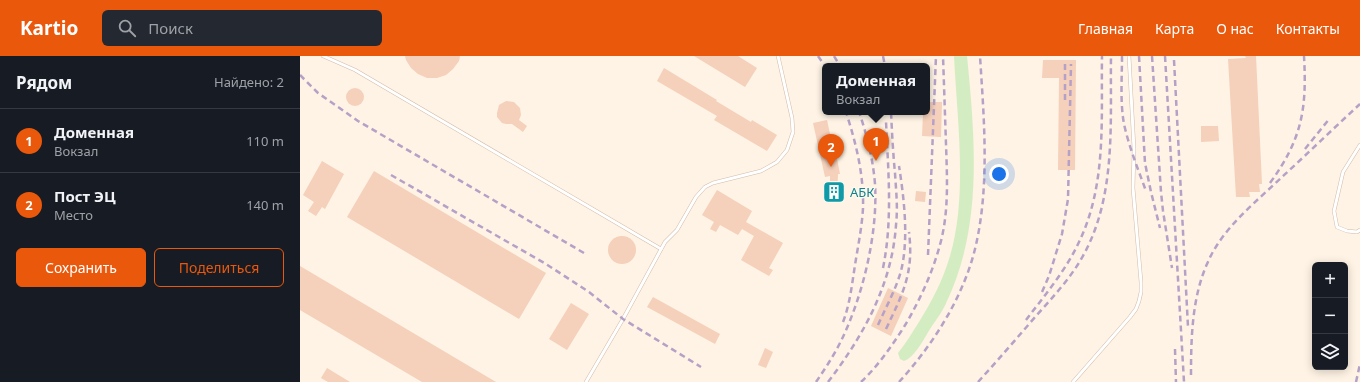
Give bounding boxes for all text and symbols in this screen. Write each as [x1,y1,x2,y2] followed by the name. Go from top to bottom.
[102,10,382,46] search box
[20,15,78,41] text: Kartio
[116,17,138,39] icon: search
[148,18,193,38] text: Поиск
[1078,19,1133,38] text: Главная
[1155,19,1194,38] text: Карта
[1216,19,1254,38] text: О нас
[1276,19,1340,38] text: Контакты
[822,63,930,115] popup
[836,70,916,90] text: Доменная
[16,71,72,94] text: Рядом
[214,73,284,91] text: Найдено: 2
[836,90,880,108] text: Вокзал
[54,122,134,142] text: Доменная
[863,128,889,161] pin: 1
[25,132,33,150] text: 1
[246,132,284,150] text: 110 m
[818,134,844,167] pin: 2
[54,142,98,160] text: Вокзал
[989,164,1009,184] your location
[821,179,847,205] building icon: АБК
[850,183,874,201] place label: АБК
[54,186,116,206] text: Пост ЭЦ
[25,196,33,214] text: 2
[246,196,284,214] text: 140 m
[54,206,93,224] text: Место
[16,248,146,287] button: Сохранить
[154,248,284,287] button: Поделиться
[1312,262,1348,370] map controls
[1312,262,1348,298] button: +
[1312,298,1348,334] button: −
[1312,334,1348,370] button: layers

